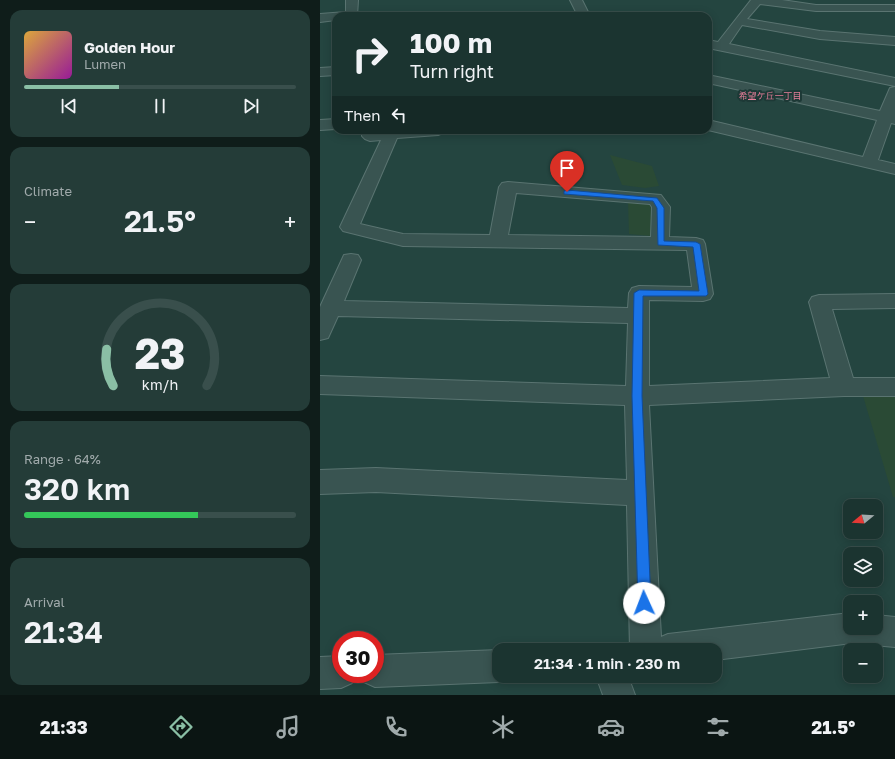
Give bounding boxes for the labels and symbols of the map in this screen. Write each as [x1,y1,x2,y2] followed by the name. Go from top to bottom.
[738,90,802,101] district label: 希望ケ丘一丁目
[550,151,584,192] pin
[843,499,883,539] north arrow
[623,582,665,624] position arrow
[332,631,384,683] speed limit sign: 30

